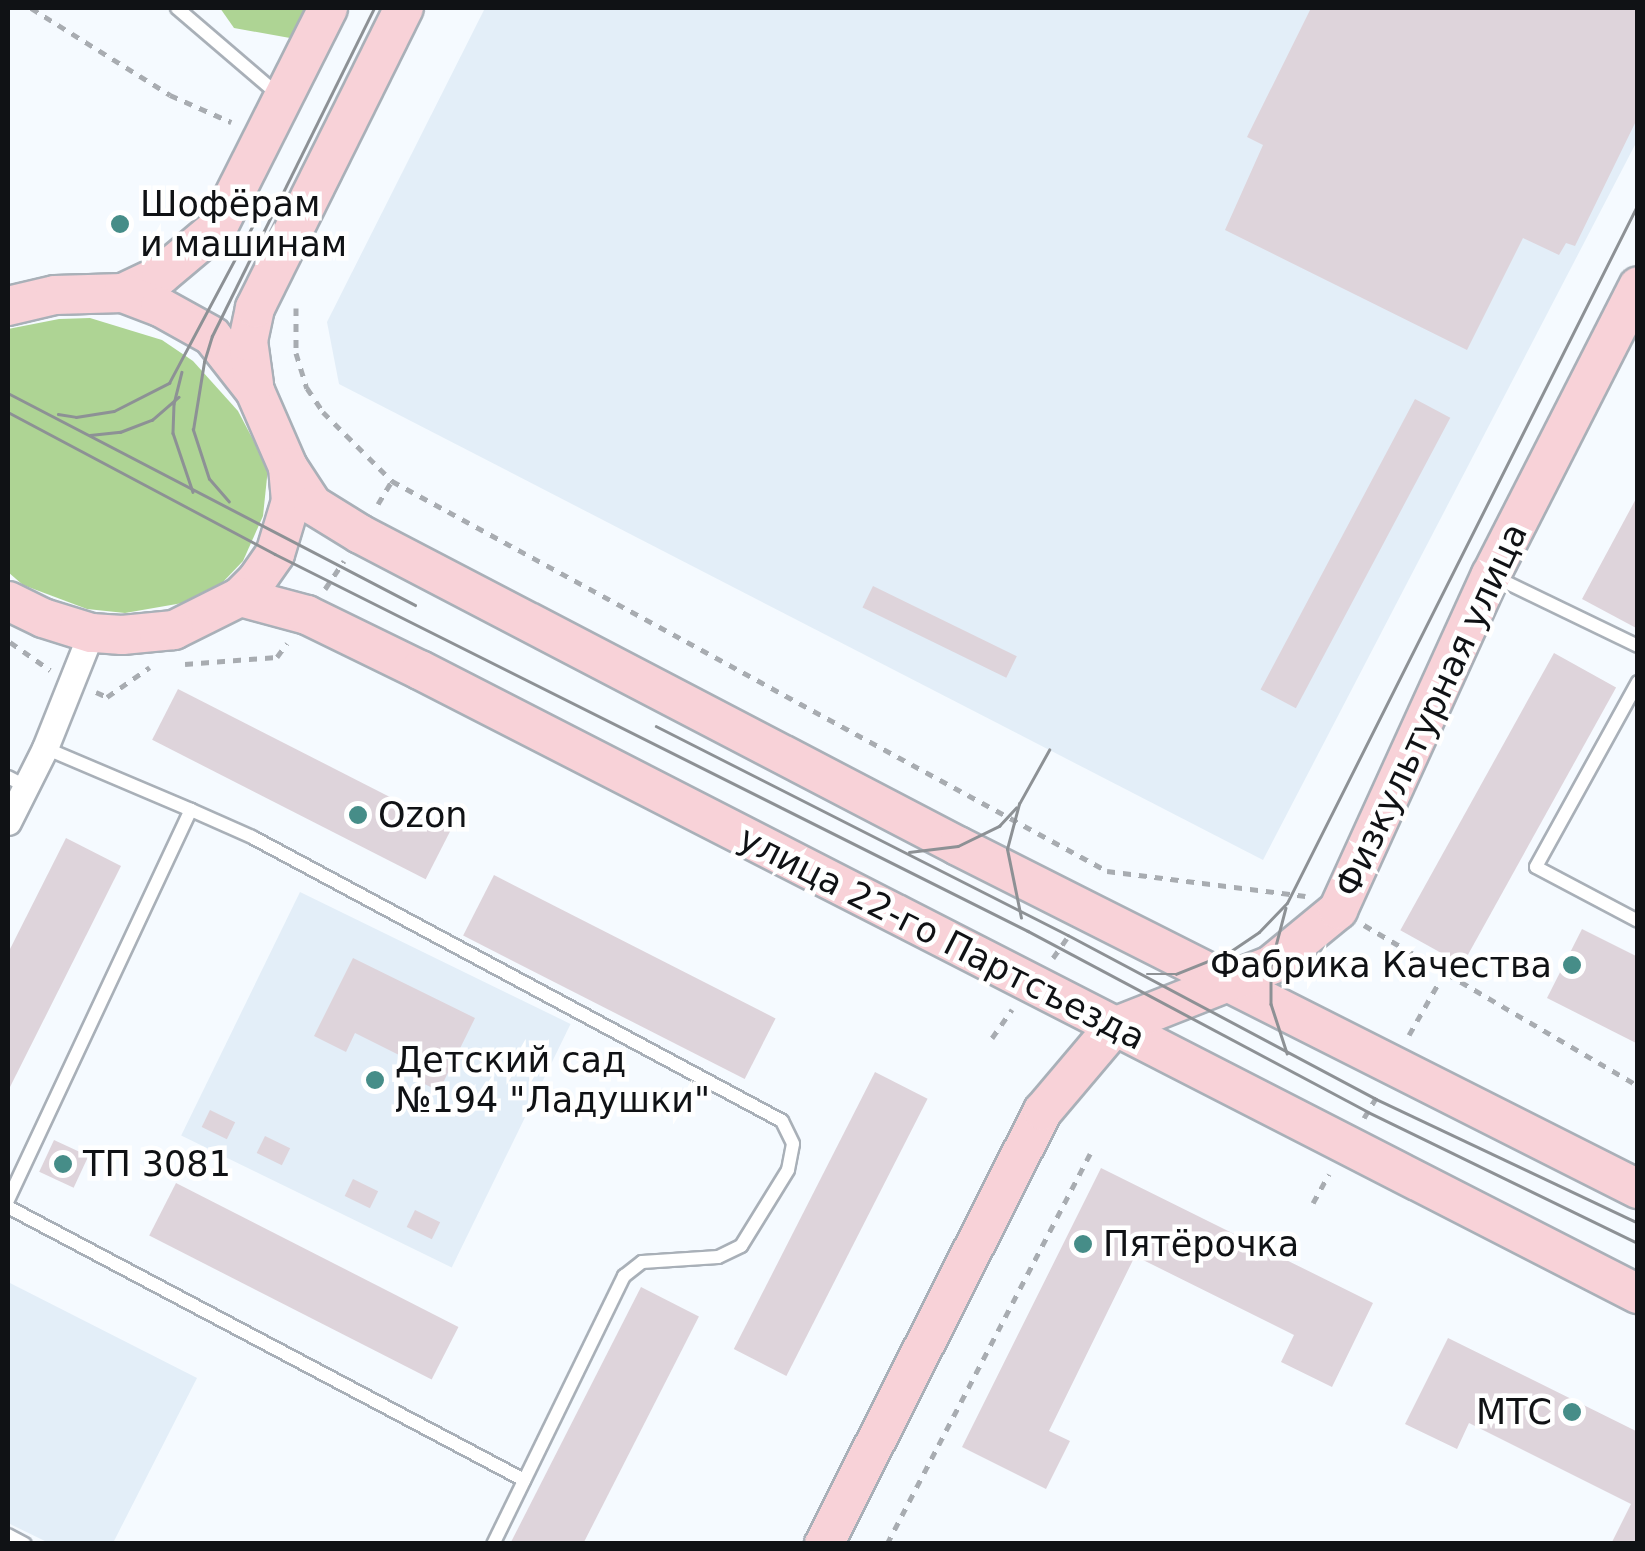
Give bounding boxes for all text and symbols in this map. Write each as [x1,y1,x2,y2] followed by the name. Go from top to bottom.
[140,183,347,265] place label: Шофёрам и машинам
[109,213,131,235] marker: Шофёрам и машинам
[1326,517,1536,903] street label: Физкультурная улица
[378,794,468,836] place label: Ozon
[347,804,369,826] marker: Ozon
[732,817,1152,1059] street label: улица 22-го Партсъезда
[1210,944,1552,986] place label: Фабрика Качества
[1561,954,1583,976] marker: Фабрика Качества
[395,1039,710,1121] place label: Детский сад №194 "Ладушки"
[364,1069,386,1091] marker: Детский сад №194 "Ладушки"
[83,1143,231,1185] place label: ТП 3081
[52,1153,74,1175] marker: ТП 3081
[1103,1223,1299,1265] place label: Пятёрочка
[1072,1233,1094,1255] marker: Пятёрочка
[1476,1391,1552,1433] place label: МТС
[1561,1401,1583,1423] marker: МТС

